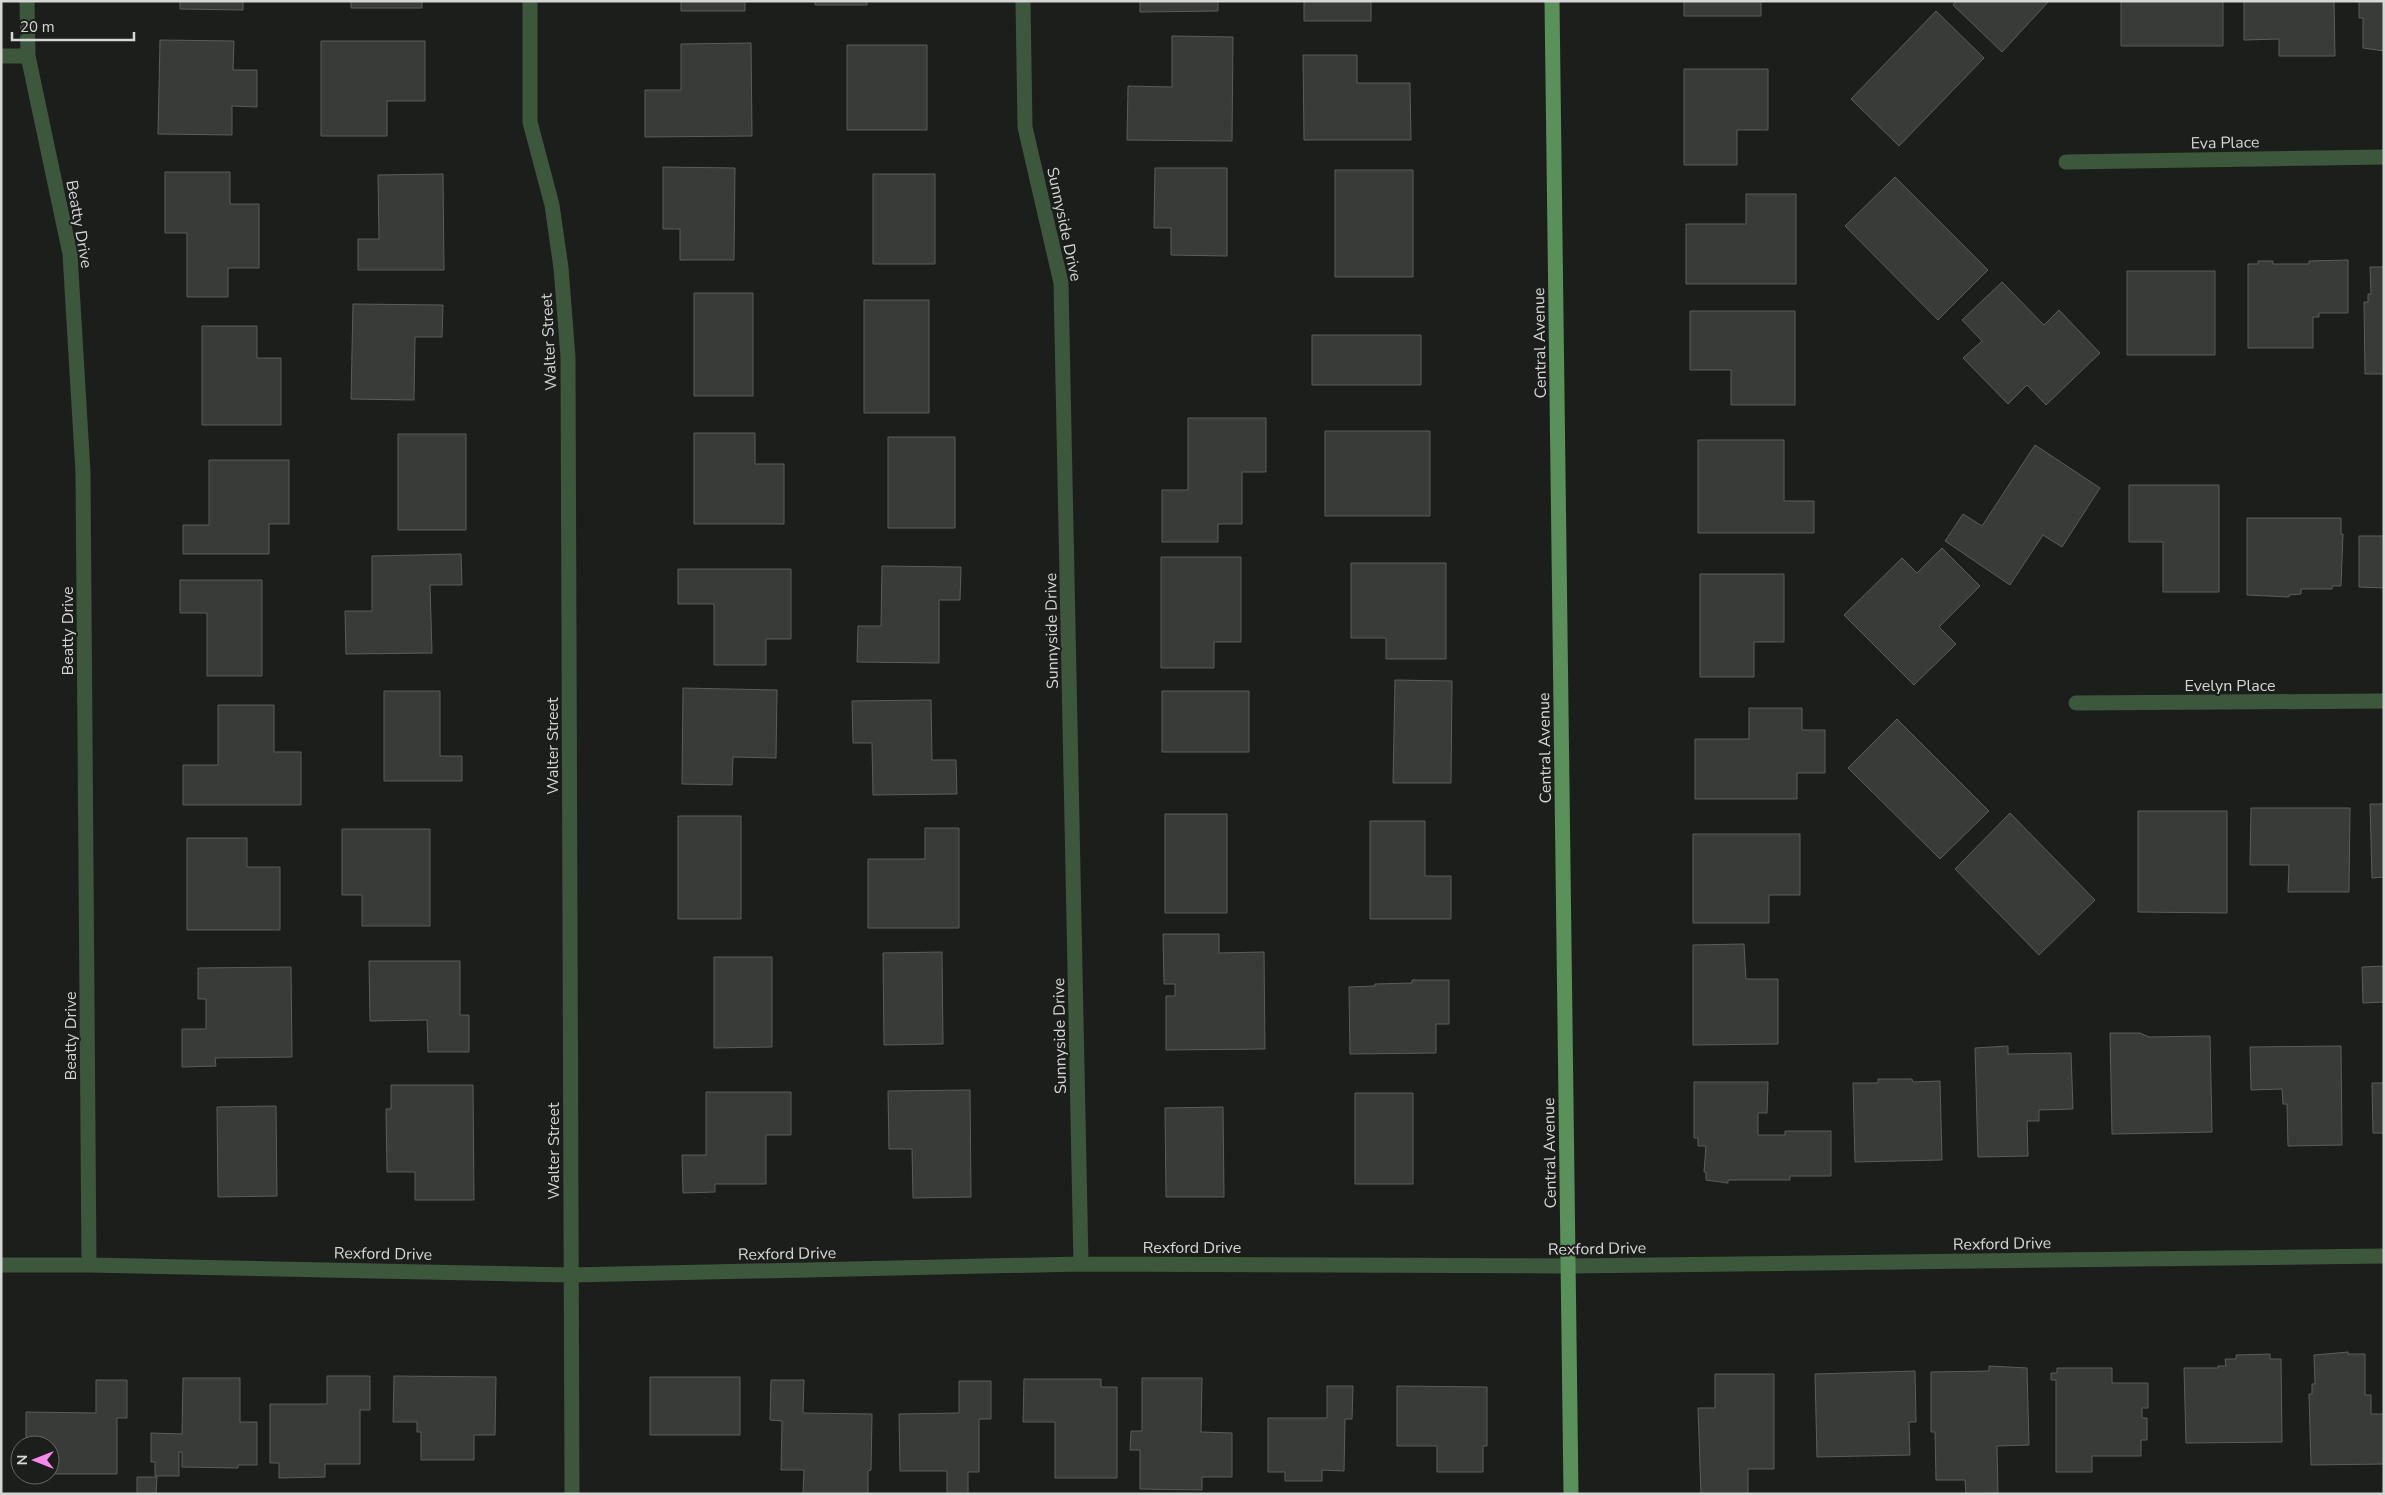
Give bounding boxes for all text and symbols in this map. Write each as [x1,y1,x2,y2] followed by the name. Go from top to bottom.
[12,10,135,42] scale bar
[20,17,55,37] text: 20 m
[2190,131,2260,155] street label: Eva Place
[1041,165,1087,283] street label: Sunnyside Drive
[60,178,98,270] street label: Beatty Drive
[1528,287,1552,399] street label: Central Avenue
[535,292,563,391] street label: Walter Street
[1040,573,1064,689] street label: Sunnyside Drive
[57,586,79,676] street label: Beatty Drive
[2185,675,2275,697] street label: Evelyn Place
[1533,692,1557,804] street label: Central Avenue
[542,697,564,795] street label: Walter Street
[1048,978,1072,1094] street label: Sunnyside Drive
[60,991,82,1081] street label: Beatty Drive
[1538,1097,1562,1209] street label: Central Avenue
[543,1102,565,1200] street label: Walter Street
[1953,1232,2051,1256] street label: Rexford Drive
[1143,1237,1241,1259] street label: Rexford Drive
[1548,1237,1646,1261] street label: Rexford Drive
[334,1242,432,1266] street label: Rexford Drive
[738,1242,836,1266] street label: Rexford Drive
[10,1435,60,1485] north arrow
[13,1455,32,1465] text: N

